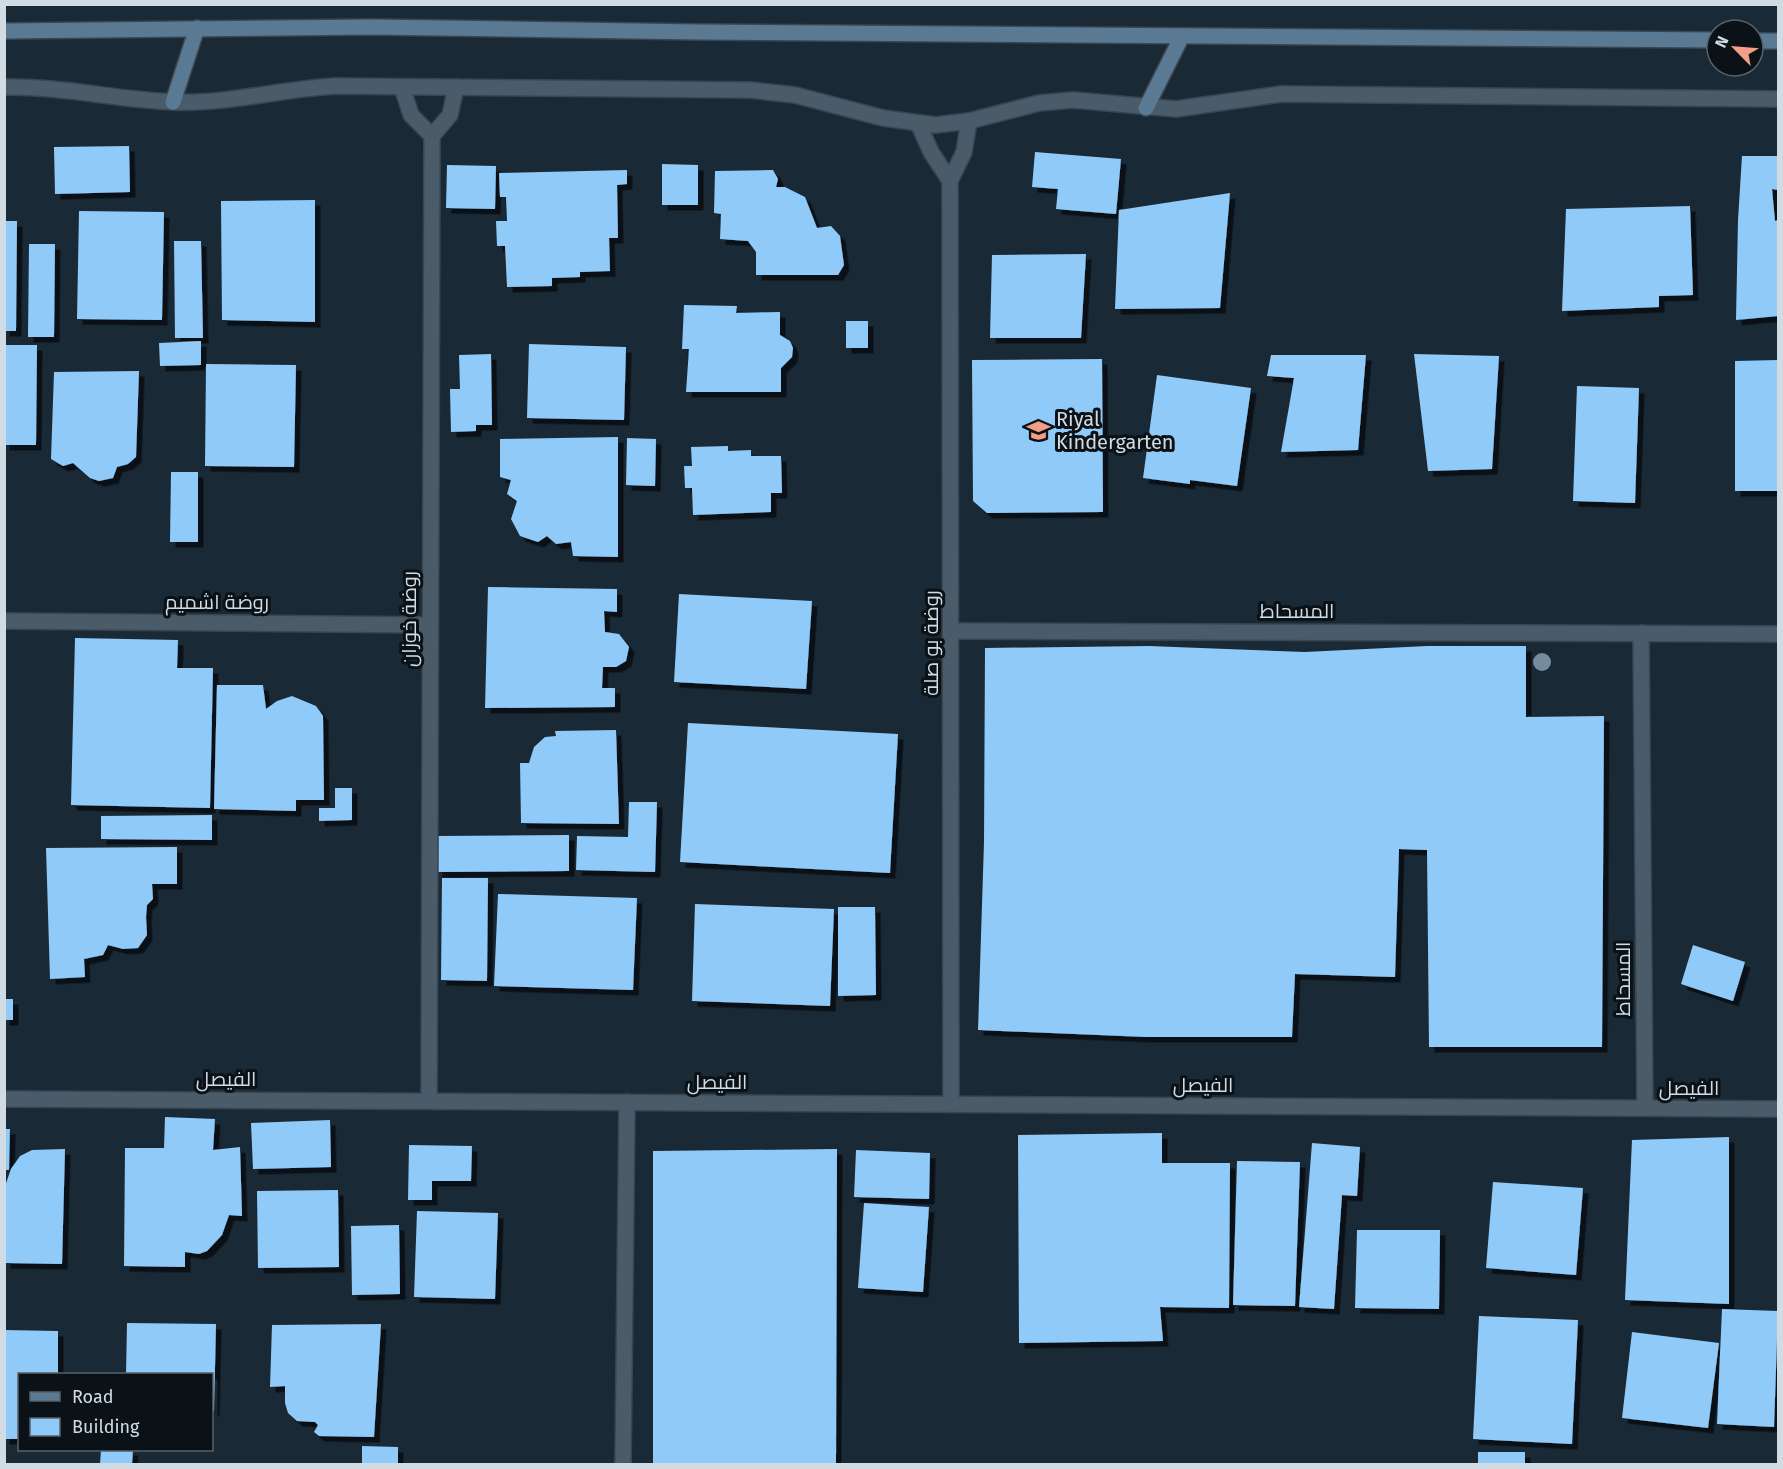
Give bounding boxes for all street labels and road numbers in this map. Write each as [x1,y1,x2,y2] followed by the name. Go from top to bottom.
[397,571,422,667] street label: روضة خوزان
[165,590,269,616] street label: روضة اشميم
[919,590,943,696] street label: روضة بو صلة
[1260,599,1334,623] street label: المسحاط
[1611,942,1635,1016] street label: المسحاط
[196,1067,256,1092] street label: الفيصل
[687,1070,747,1095] street label: الفيصل
[1173,1073,1233,1098] street label: الفيصل
[1659,1076,1719,1101] street label: الفيصل

